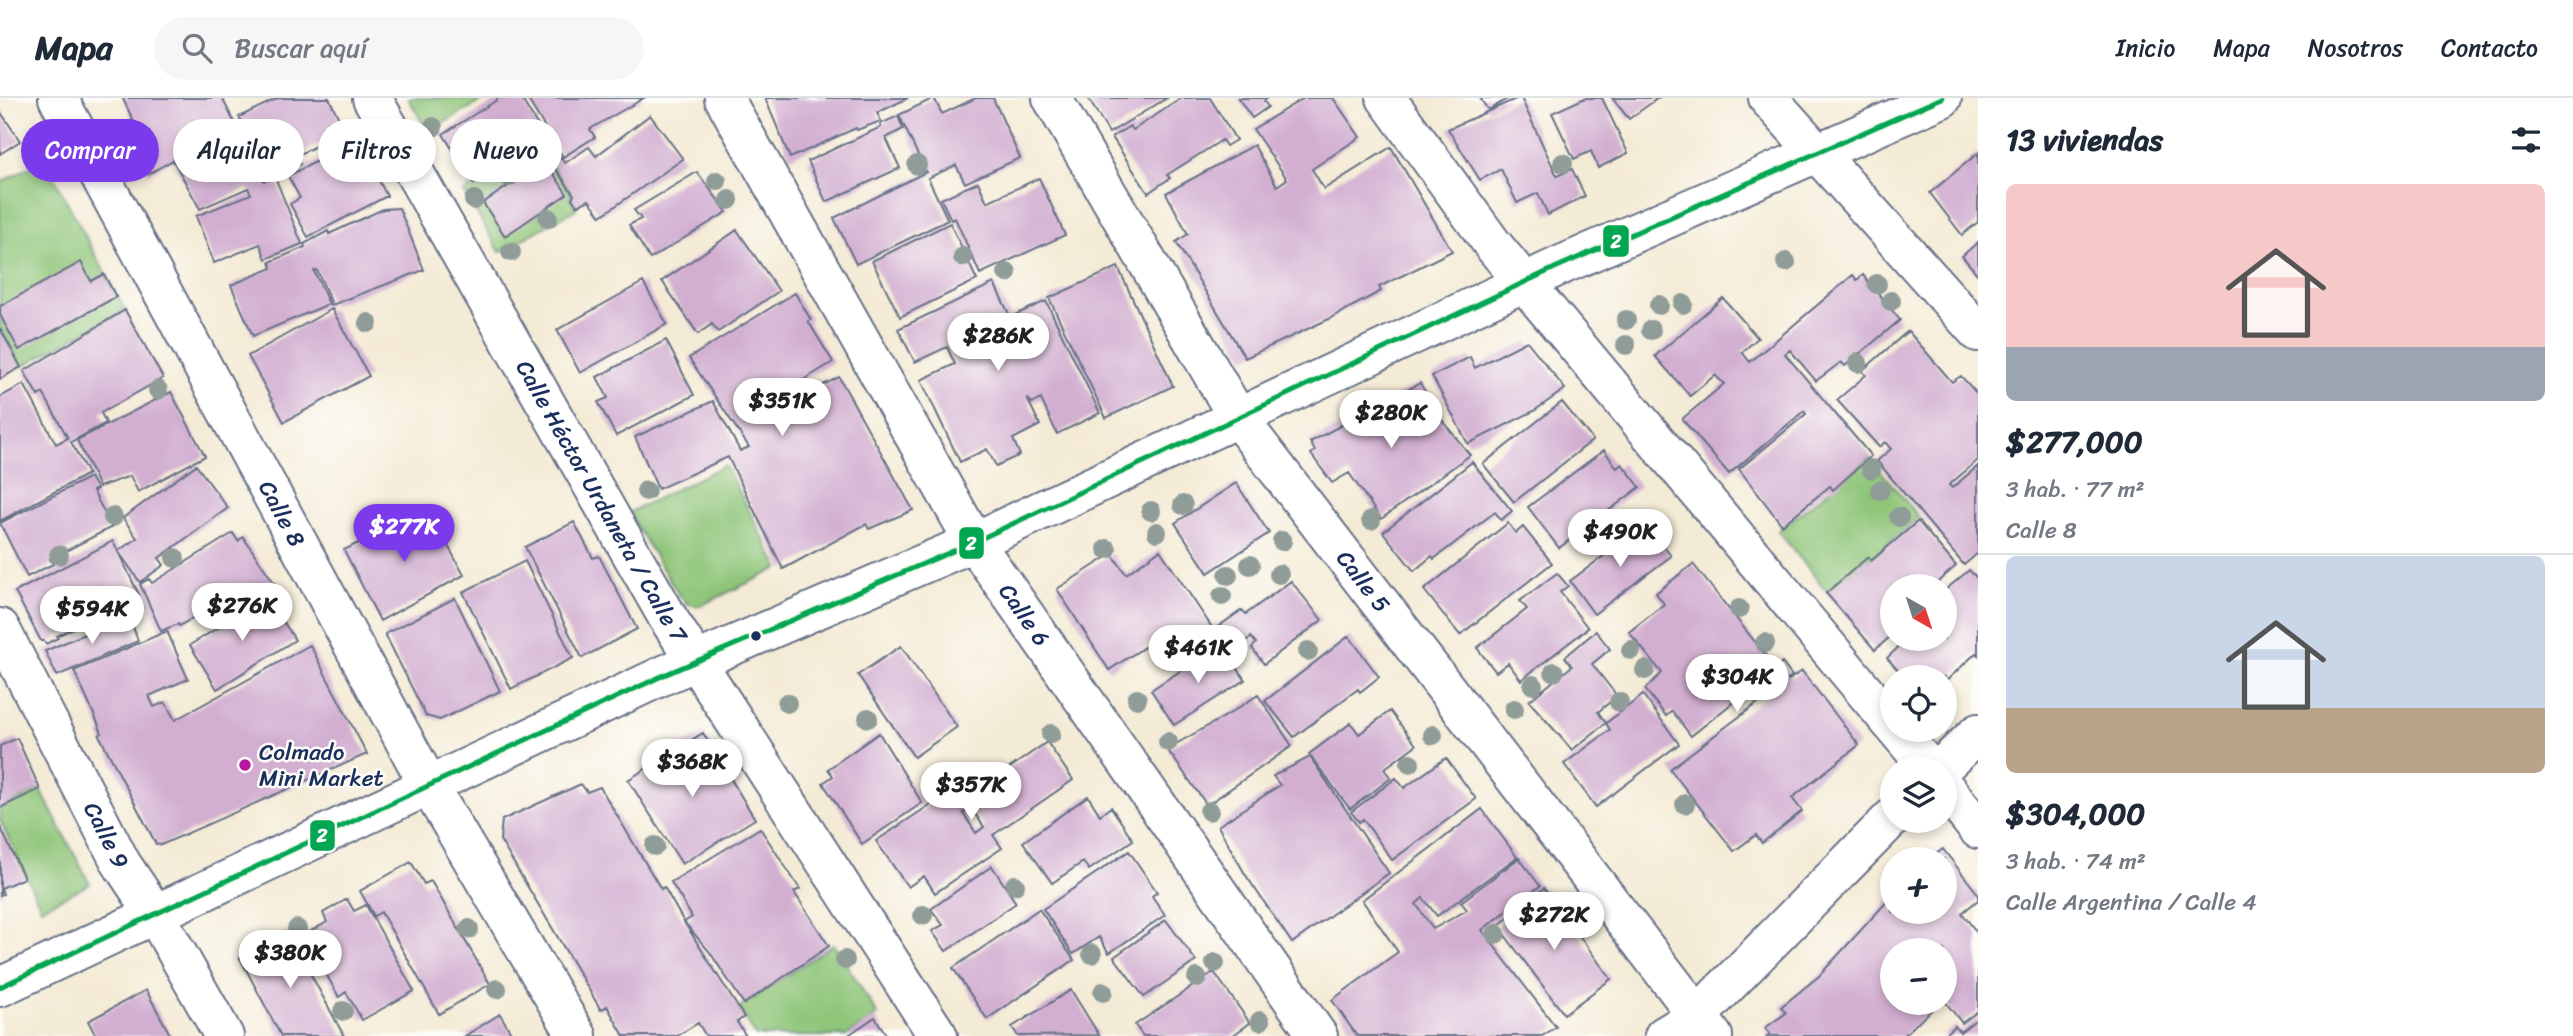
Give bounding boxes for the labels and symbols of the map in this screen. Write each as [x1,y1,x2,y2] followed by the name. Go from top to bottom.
[1602,224,1630,258] line badge: 2
[1610,225,1622,258] text: 2
[949,314,1047,373] pin: $286K
[504,352,700,653] street label: Calle Héctor Urdaneta / Calle 7
[733,378,831,438] pin: $351K
[1342,390,1440,450] pin: $280K
[247,473,316,555] street label: Calle 8
[355,504,453,564] pin: $277K
[1571,510,1669,569] pin: $490K
[958,526,985,560] line badge: 2
[965,527,977,560] text: 2
[1325,541,1401,622] street label: Calle 5
[987,574,1061,655] street label: Calle 6
[1880,574,1956,651] north arrow
[193,584,291,643] pin: $276K
[43,587,141,646] pin: $594K
[1149,626,1247,685] pin: $461K
[749,629,763,643] unlabelled marker
[1688,654,1786,714] pin: $304K
[259,732,384,799] place label: Colmado Mini Market
[643,740,741,799] pin: $368K
[237,757,253,773] marker: Colmado Mini Market
[922,762,1020,822] pin: $357K
[72,794,141,876] street label: Calle 9
[309,819,336,852] line badge: 2
[316,819,328,852] text: 2
[1505,892,1603,952] pin: $272K
[241,930,339,990] pin: $380K

